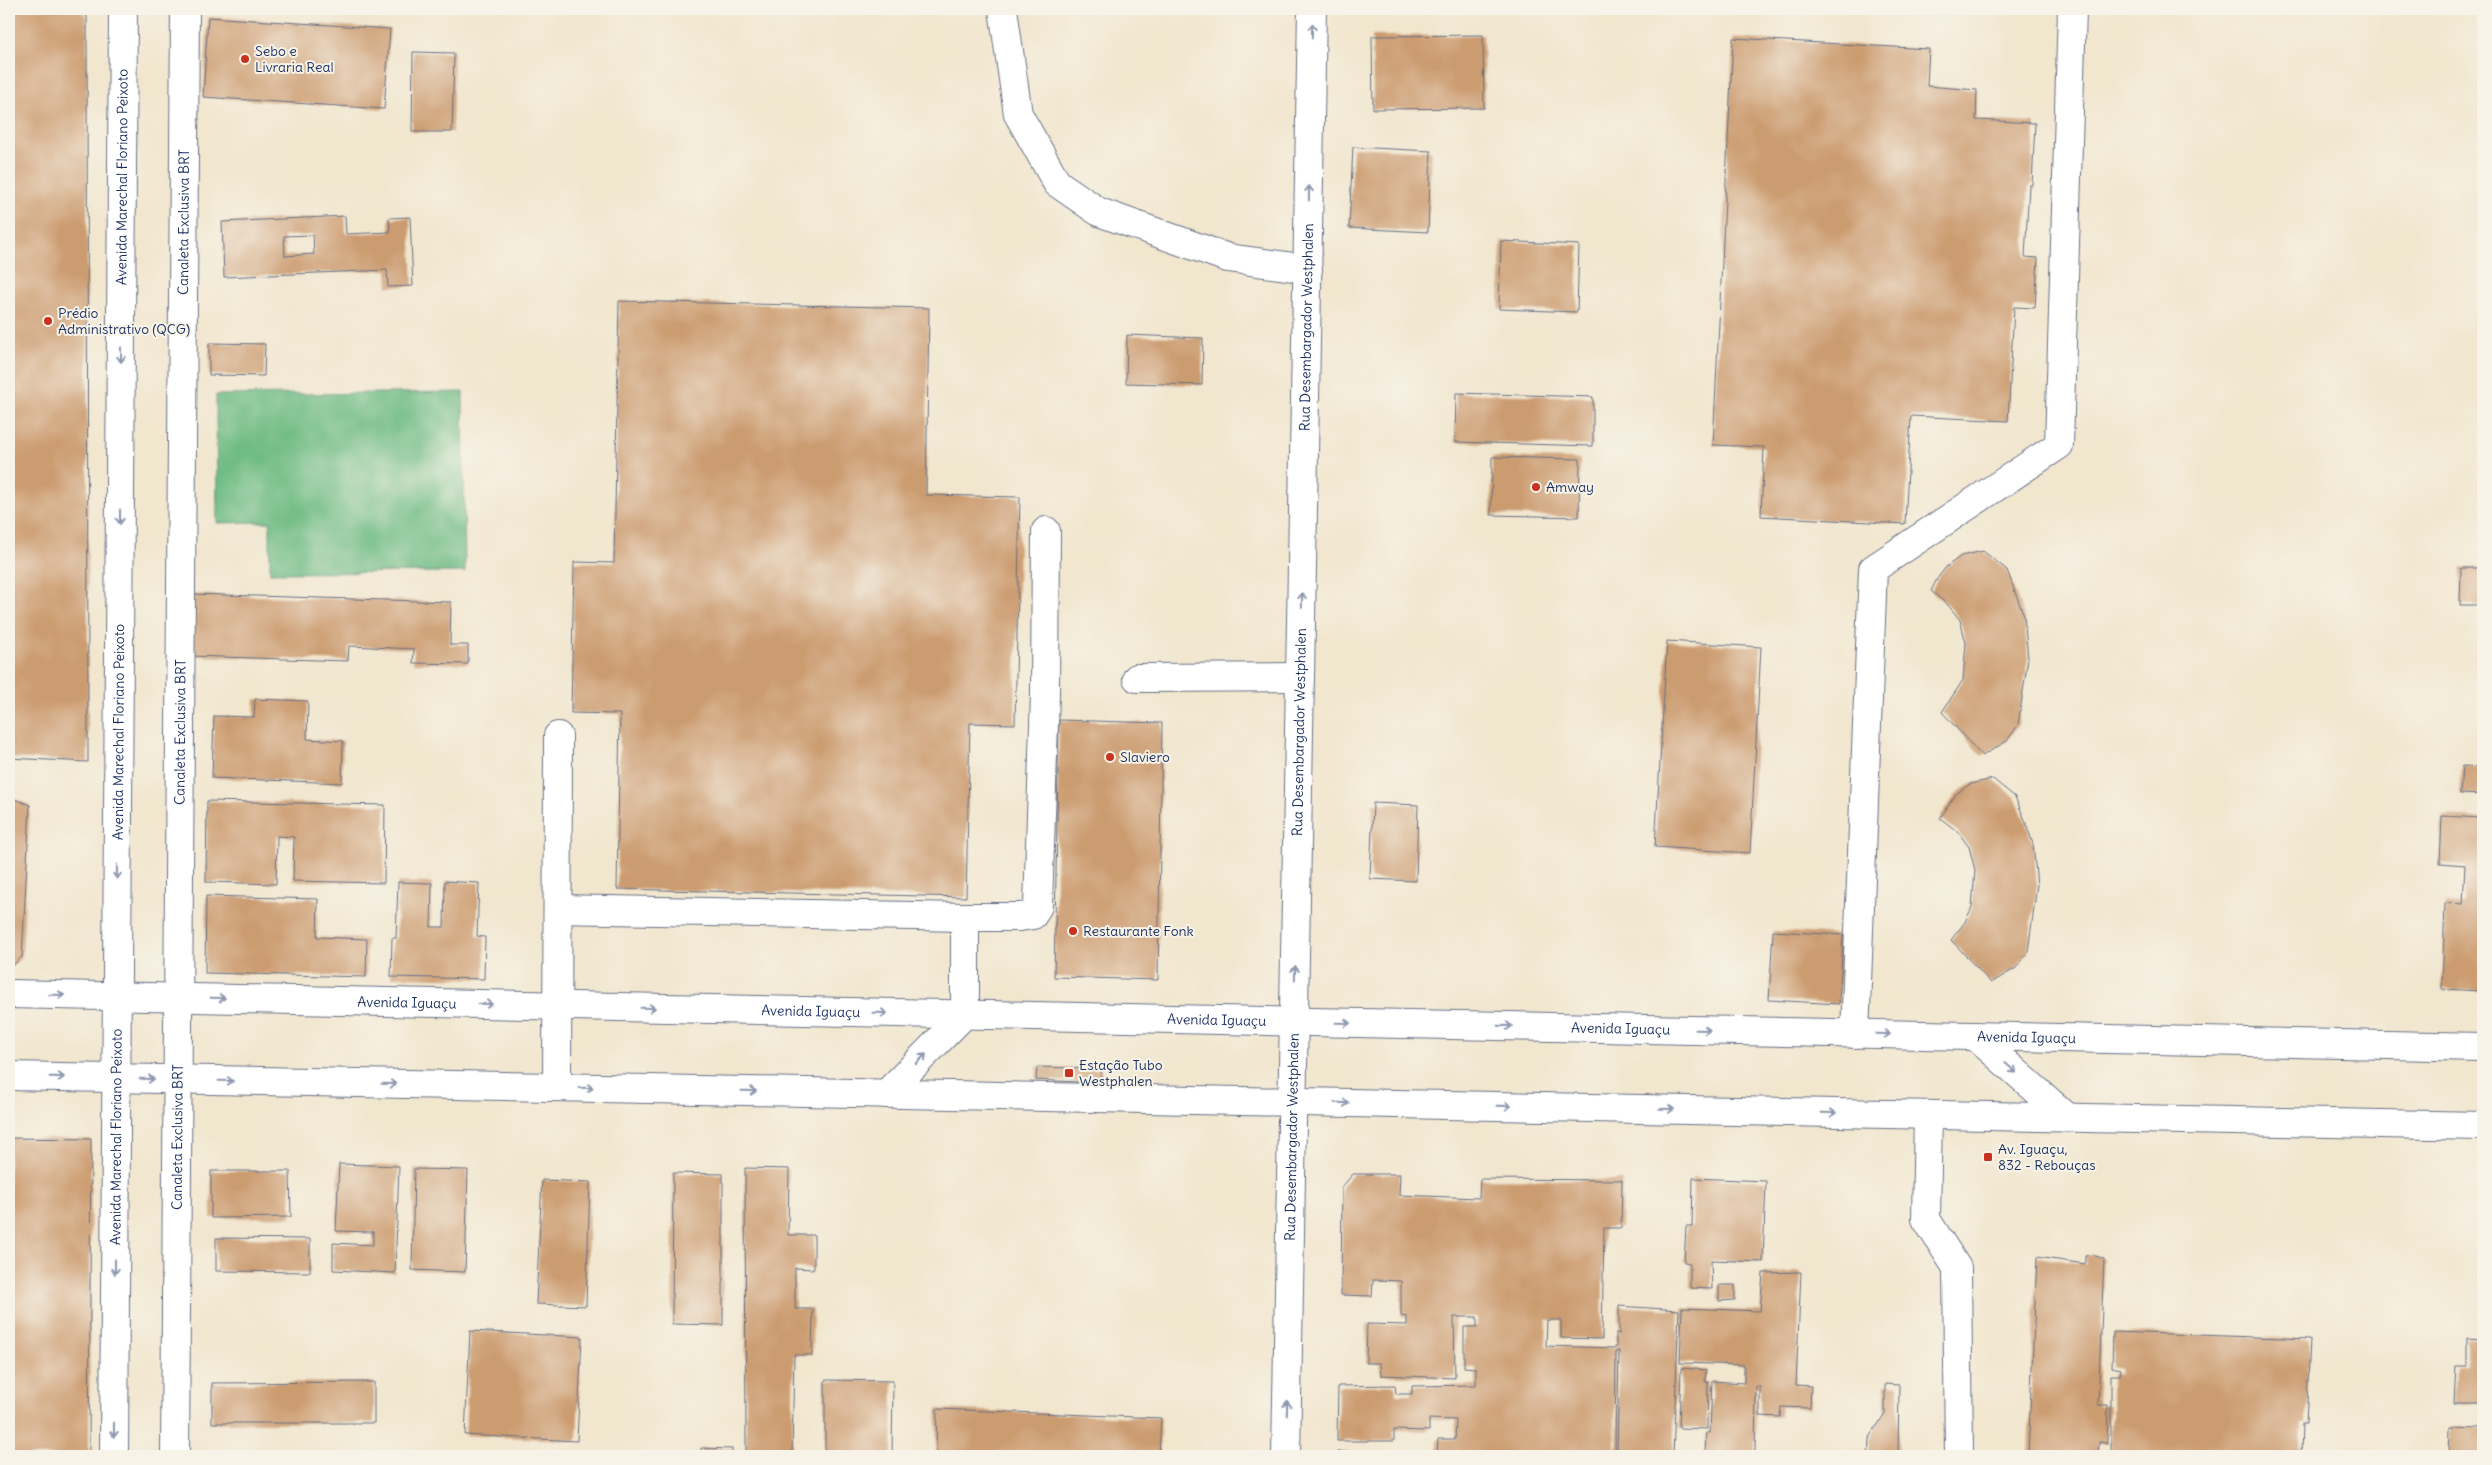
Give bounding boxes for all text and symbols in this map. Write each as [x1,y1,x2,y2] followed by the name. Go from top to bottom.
[1307,23,1317,39] one-way arrow
[255,42,334,76] place label: Sebo e Livraria Real
[239,53,251,65] marker: Sebo e Livraria Real
[112,69,132,285] street label: Avenida Marechal Floriano Peixoto
[174,149,193,295] street label: Canaleta Exclusiva BRT
[1304,185,1314,202] one-way arrow
[1295,223,1317,431] street label: Rua Desembargador Westphalen
[58,304,190,338] place label: Prédio Administrativo (QCG)
[42,315,54,327] marker: Prédio Administrativo (QCG)
[116,346,126,363] one-way arrow
[1546,478,1594,496] place label: Amway
[1530,481,1542,493] marker: Amway
[115,509,125,525] one-way arrow
[1297,593,1307,609] one-way arrow
[109,624,128,840] street label: Avenida Marechal Floriano Peixoto
[1288,628,1310,836] street label: Rua Desembargador Westphalen
[170,659,190,805] street label: Canaleta Exclusiva BRT
[1120,748,1170,766] place label: Slaviero
[1104,751,1116,763] marker: Slaviero
[113,864,122,880] one-way arrow
[1083,922,1194,940] place label: Restaurante Fonk
[1067,925,1079,937] marker: Restaurante Fonk
[1290,965,1300,982] one-way arrow
[49,990,65,1000] one-way arrow
[357,992,457,1013] street label: Avenida Iguaçu
[210,993,226,1003] one-way arrow
[477,999,493,1009] one-way arrow
[761,1001,861,1021] street label: Avenida Iguaçu
[640,1003,656,1013] one-way arrow
[872,1008,888,1017] one-way arrow
[1167,1010,1266,1030] street label: Avenida Iguaçu
[1335,1018,1351,1027] one-way arrow
[1571,1018,1670,1039] street label: Avenida Iguaçu
[1497,1021,1513,1031] one-way arrow
[1694,1025,1711,1035] one-way arrow
[1977,1027,2076,1047] street label: Avenida Iguaçu
[106,1029,126,1245] street label: Avenida Marechal Floriano Peixoto
[1874,1029,1891,1039] one-way arrow
[1281,1033,1303,1241] street label: Rua Desembargador Westphalen
[914,1053,927,1065] one-way arrow
[1079,1056,1163,1090] place label: Estação Tubo Westphalen
[2005,1062,2018,1074] one-way arrow
[168,1064,187,1210] street label: Canaleta Exclusiva BRT
[1063,1067,1075,1079] marker: Estação Tubo Westphalen
[49,1073,65,1082] one-way arrow
[139,1075,155,1084] one-way arrow
[218,1076,234,1086] one-way arrow
[380,1079,397,1089] one-way arrow
[578,1083,594,1093] one-way arrow
[740,1086,757,1096] one-way arrow
[1334,1098,1350,1108] one-way arrow
[1496,1101,1512,1111] one-way arrow
[1658,1105,1674,1114] one-way arrow
[1820,1108,1837,1118] one-way arrow
[1998,1140,2096,1174] place label: Av. Iguaçu, 832 - Rebouças
[1982,1151,1994,1163] marker: Av. Iguaçu, 832 - Rebouças
[110,1259,120,1275] one-way arrow
[1282,1400,1292,1416] one-way arrow
[109,1422,119,1438] one-way arrow

